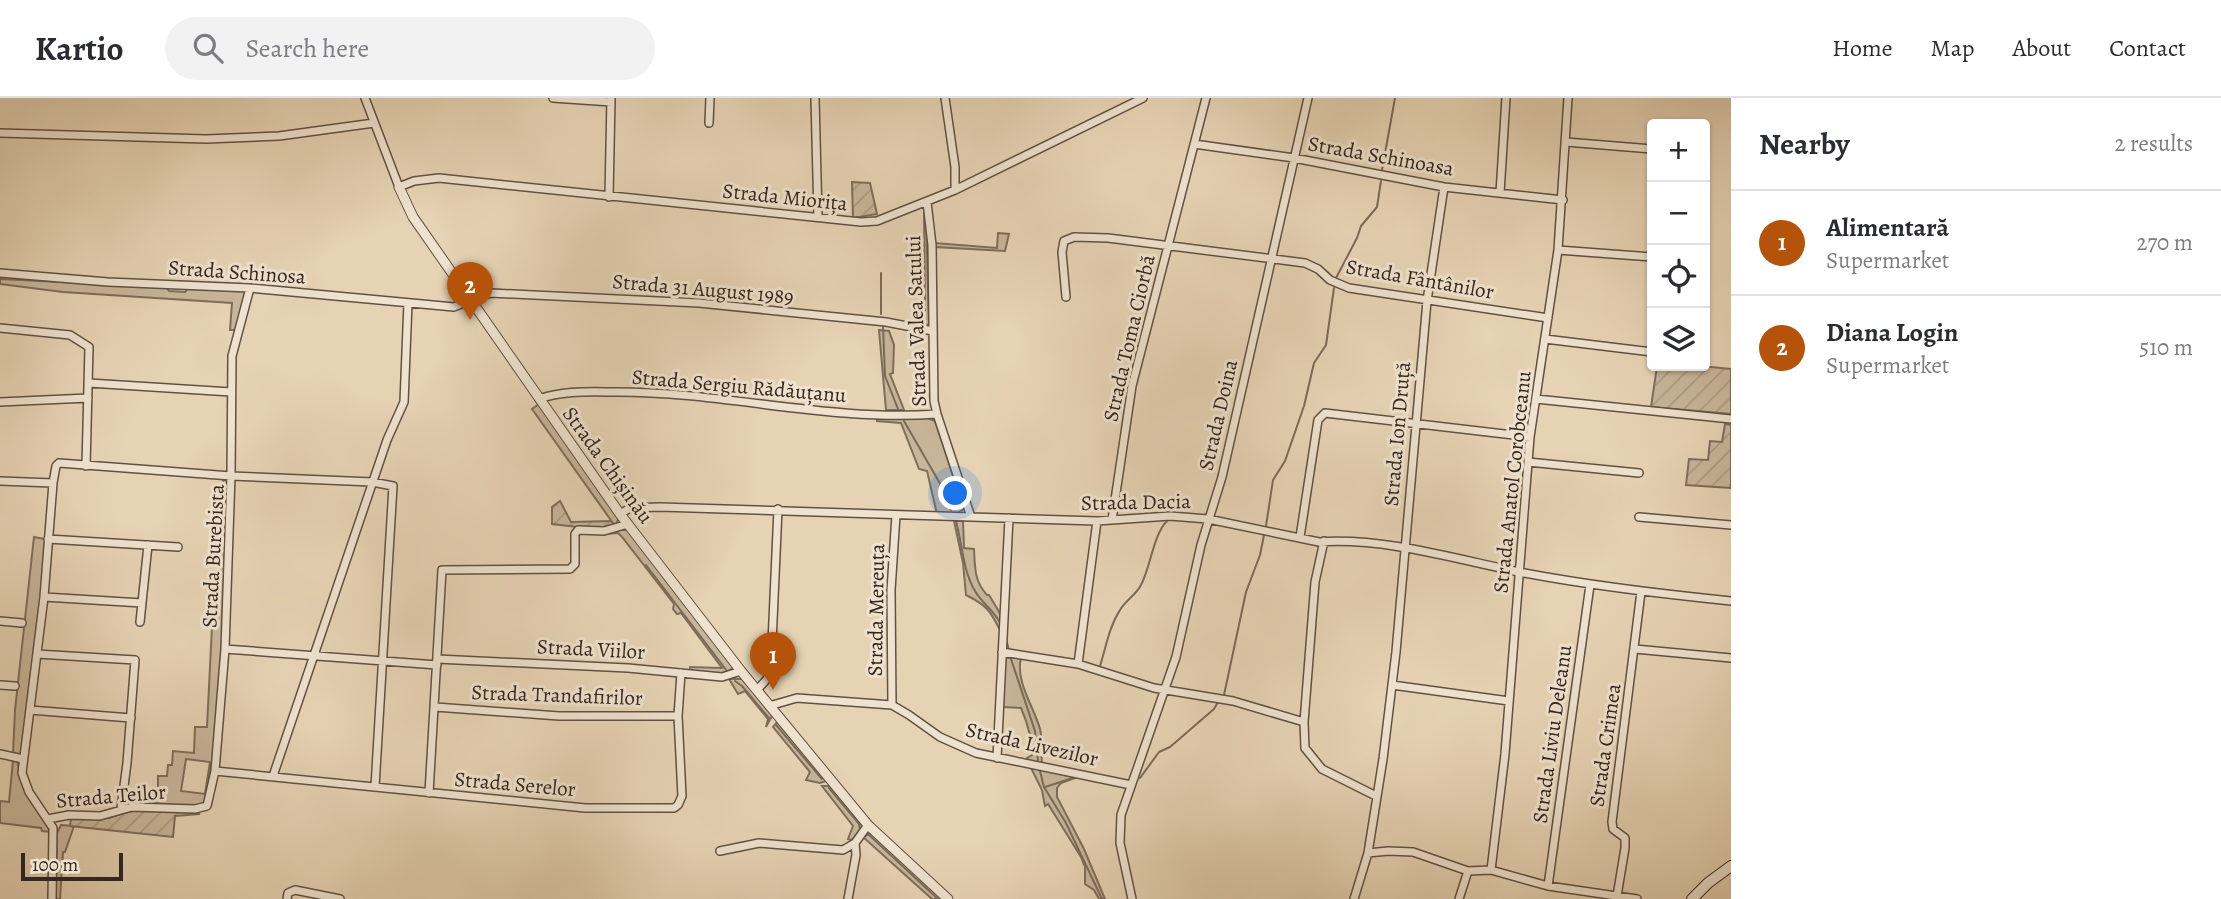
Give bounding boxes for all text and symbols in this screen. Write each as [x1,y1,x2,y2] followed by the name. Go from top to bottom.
[165,17,655,80] search box
[35,26,123,71] text: Kartio
[189,29,227,67] icon: search
[245,31,369,66] text: Search here
[1832,32,1893,64] text: Home
[1931,32,1975,64] text: Map
[2013,32,2071,64] text: About
[2109,32,2186,64] text: Contact
[1647,119,1710,371] map controls
[1647,119,1710,182] button: +
[1759,124,1850,164] text: Nearby
[2115,128,2193,159] text: 2 results
[1306,129,1456,183] street label: Strada Schinoasa
[721,177,849,218] street label: Strada Miorița
[1647,182,1710,245] button: −
[1826,210,1949,245] text: Alimentară
[1778,227,1786,258] text: 1
[2136,227,2193,258] text: 270 m
[899,235,933,407] street label: Strada Valea Satului
[1647,245,1710,308] button: locate
[1826,245,1949,276] text: Supermarket
[1096,252,1162,424] street label: Strada Toma Ciorbă
[1344,252,1496,306] street label: Strada Fântânilor
[167,253,307,291] street label: Strada Schinosa
[447,262,493,320] pin: 2
[611,267,795,311] street label: Strada 31 August 1989
[1647,308,1710,371] button: layers
[1826,315,1958,350] text: Diana Login
[1776,332,1788,363] text: 2
[2139,332,2193,363] text: 510 m
[1826,350,1949,381] text: Supermarket
[1192,356,1244,473] street label: Strada Doina
[1377,360,1417,507] street label: Strada Ion Druță
[631,363,848,409] street label: Strada Sergiu Rădăuțanu
[1486,369,1538,595] street label: Strada Anatol Corobceanu
[556,401,660,530] street label: Strada Chișinău
[938,476,972,510] your location
[195,483,231,629] street label: Strada Burebista
[1081,487,1191,517] street label: Strada Dacia
[861,543,891,677] street label: Strada Mereuța
[536,632,646,666] street label: Strada Viilor
[750,632,796,690] pin: 1
[1526,642,1578,825] street label: Strada Liviu Deleanu
[471,678,643,712] street label: Strada Trandafirilor
[1582,681,1628,808] street label: Strada Crimea
[963,715,1101,773] street label: Strada Livezilor
[453,765,577,803] street label: Strada Serelor
[55,777,167,815] street label: Strada Teilor
[21,850,122,882] scale bar
[32,852,78,878] text: 100 m

